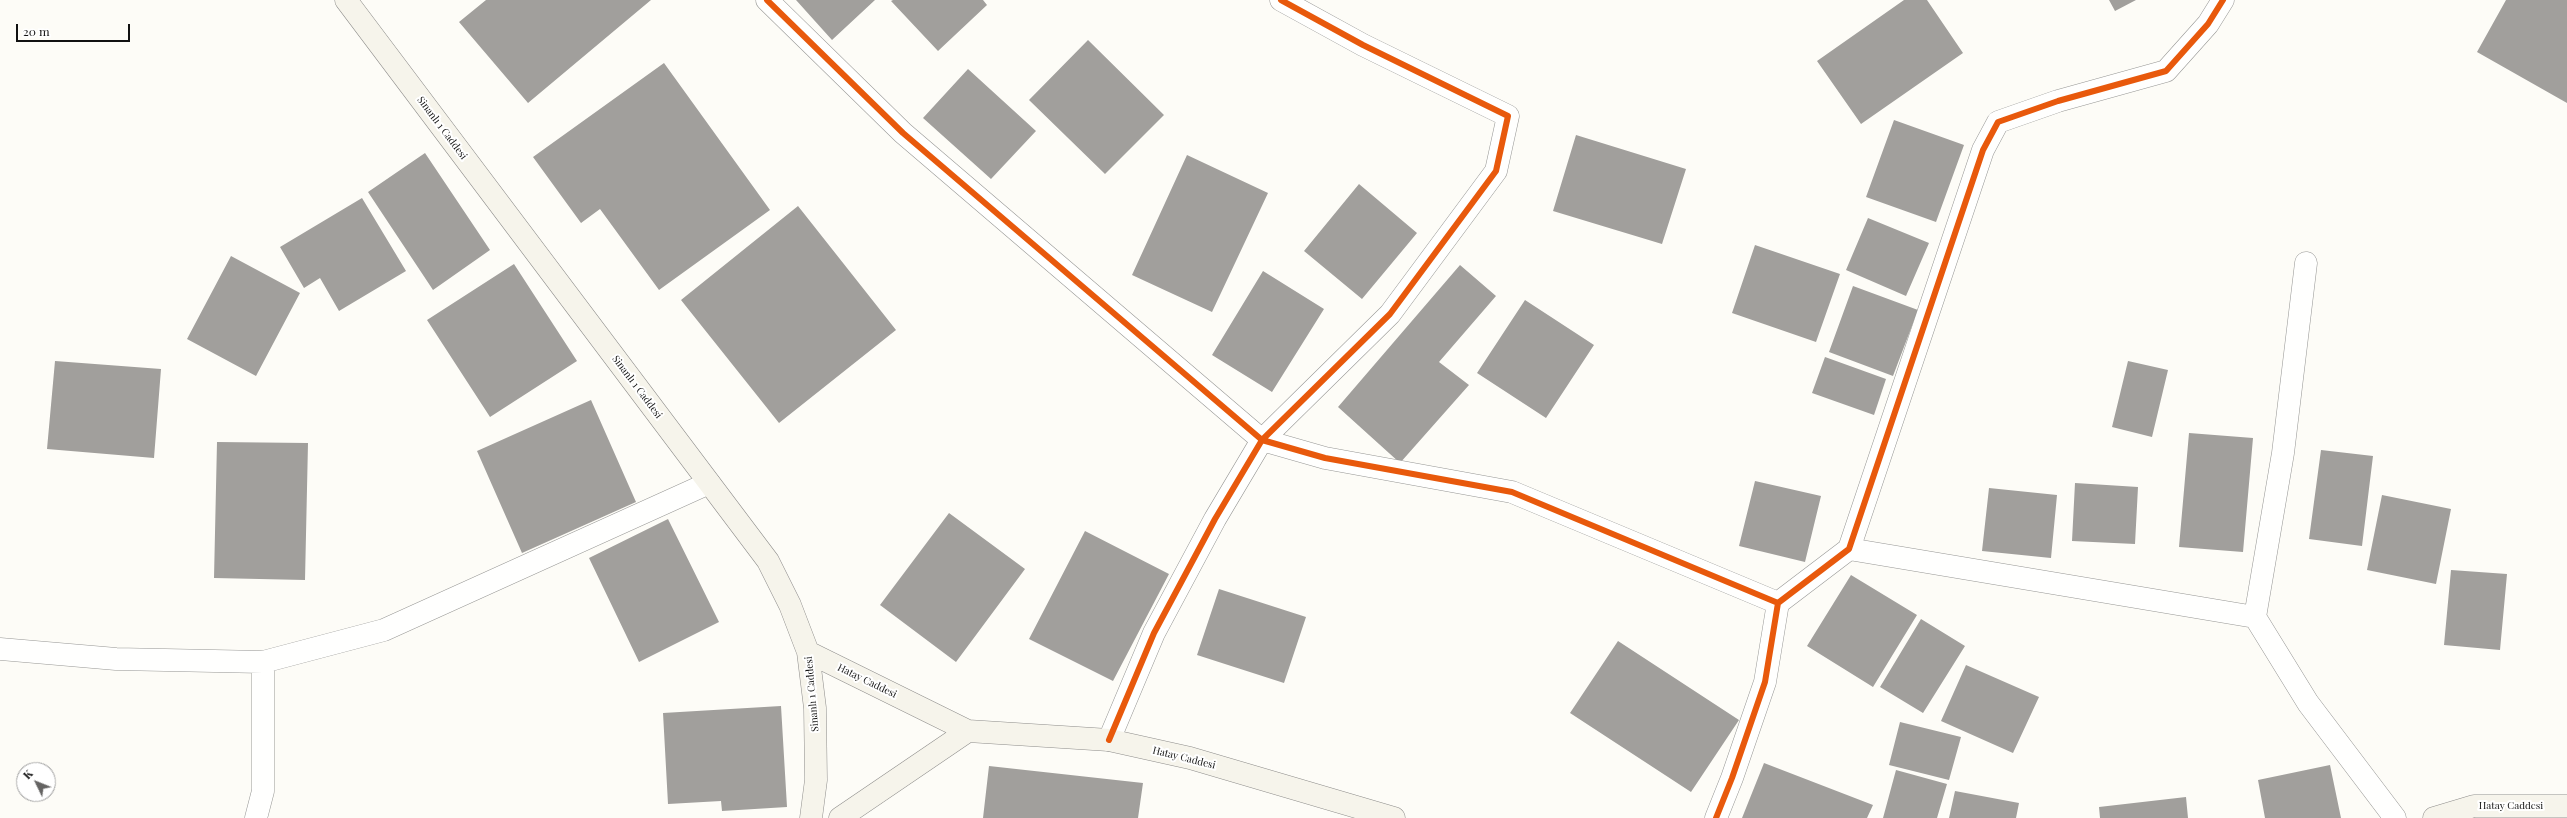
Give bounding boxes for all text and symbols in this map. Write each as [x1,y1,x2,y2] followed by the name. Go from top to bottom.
[18,16,132,42] scale bar
[23,23,50,39] text: 20 m
[414,94,470,162] street label: Sinanlı 1 Caddesi
[609,353,665,421] street label: Sinanlı 1 Caddesi
[803,656,821,732] street label: Sinanlı 1 Caddesi
[835,661,899,701] street label: Hatay Caddesi
[1151,744,1217,772] street label: Hatay Caddesi
[16,762,56,802] north arrow
[19,766,36,782] text: K
[2479,800,2543,812] street label: Hatay Caddesi

